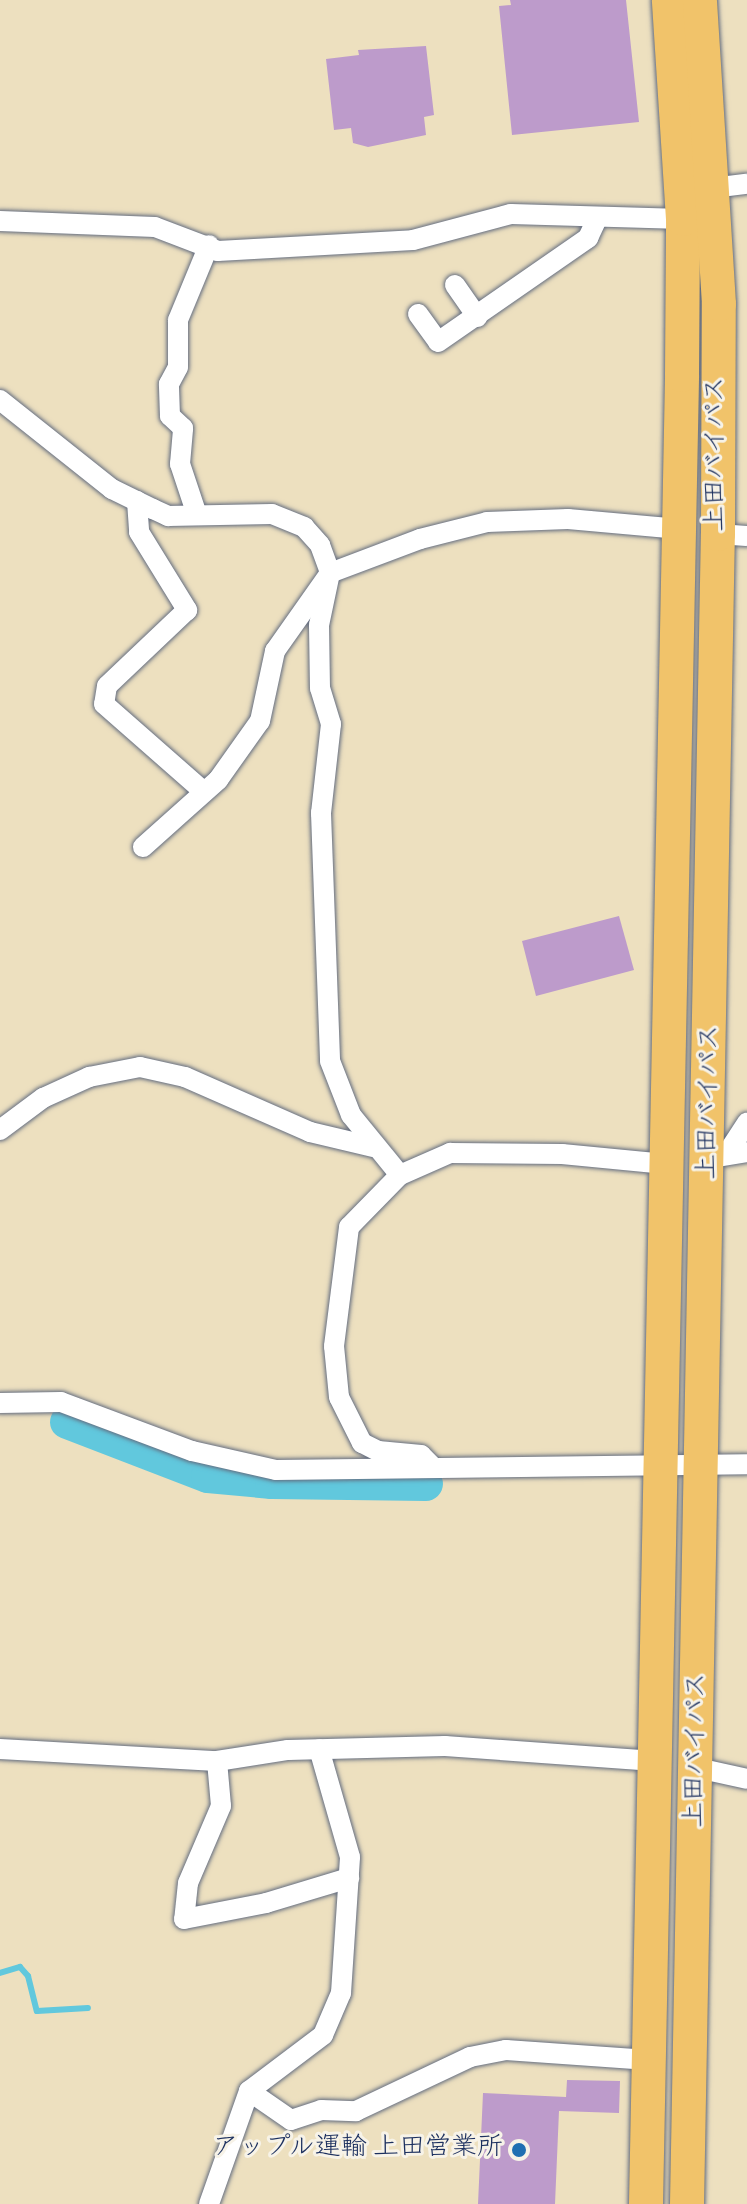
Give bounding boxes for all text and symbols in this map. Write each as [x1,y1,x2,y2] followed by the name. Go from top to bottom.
[702,376,734,532] street label: 上田バイパス
[694,1024,728,1180] street label: 上田バイパス
[681,1672,715,1828] street label: 上田バイパス
[211,2134,503,2166] place label: アップル運輸 上田営業所
[510,2141,528,2159] marker: アップル運輸 上田営業所

